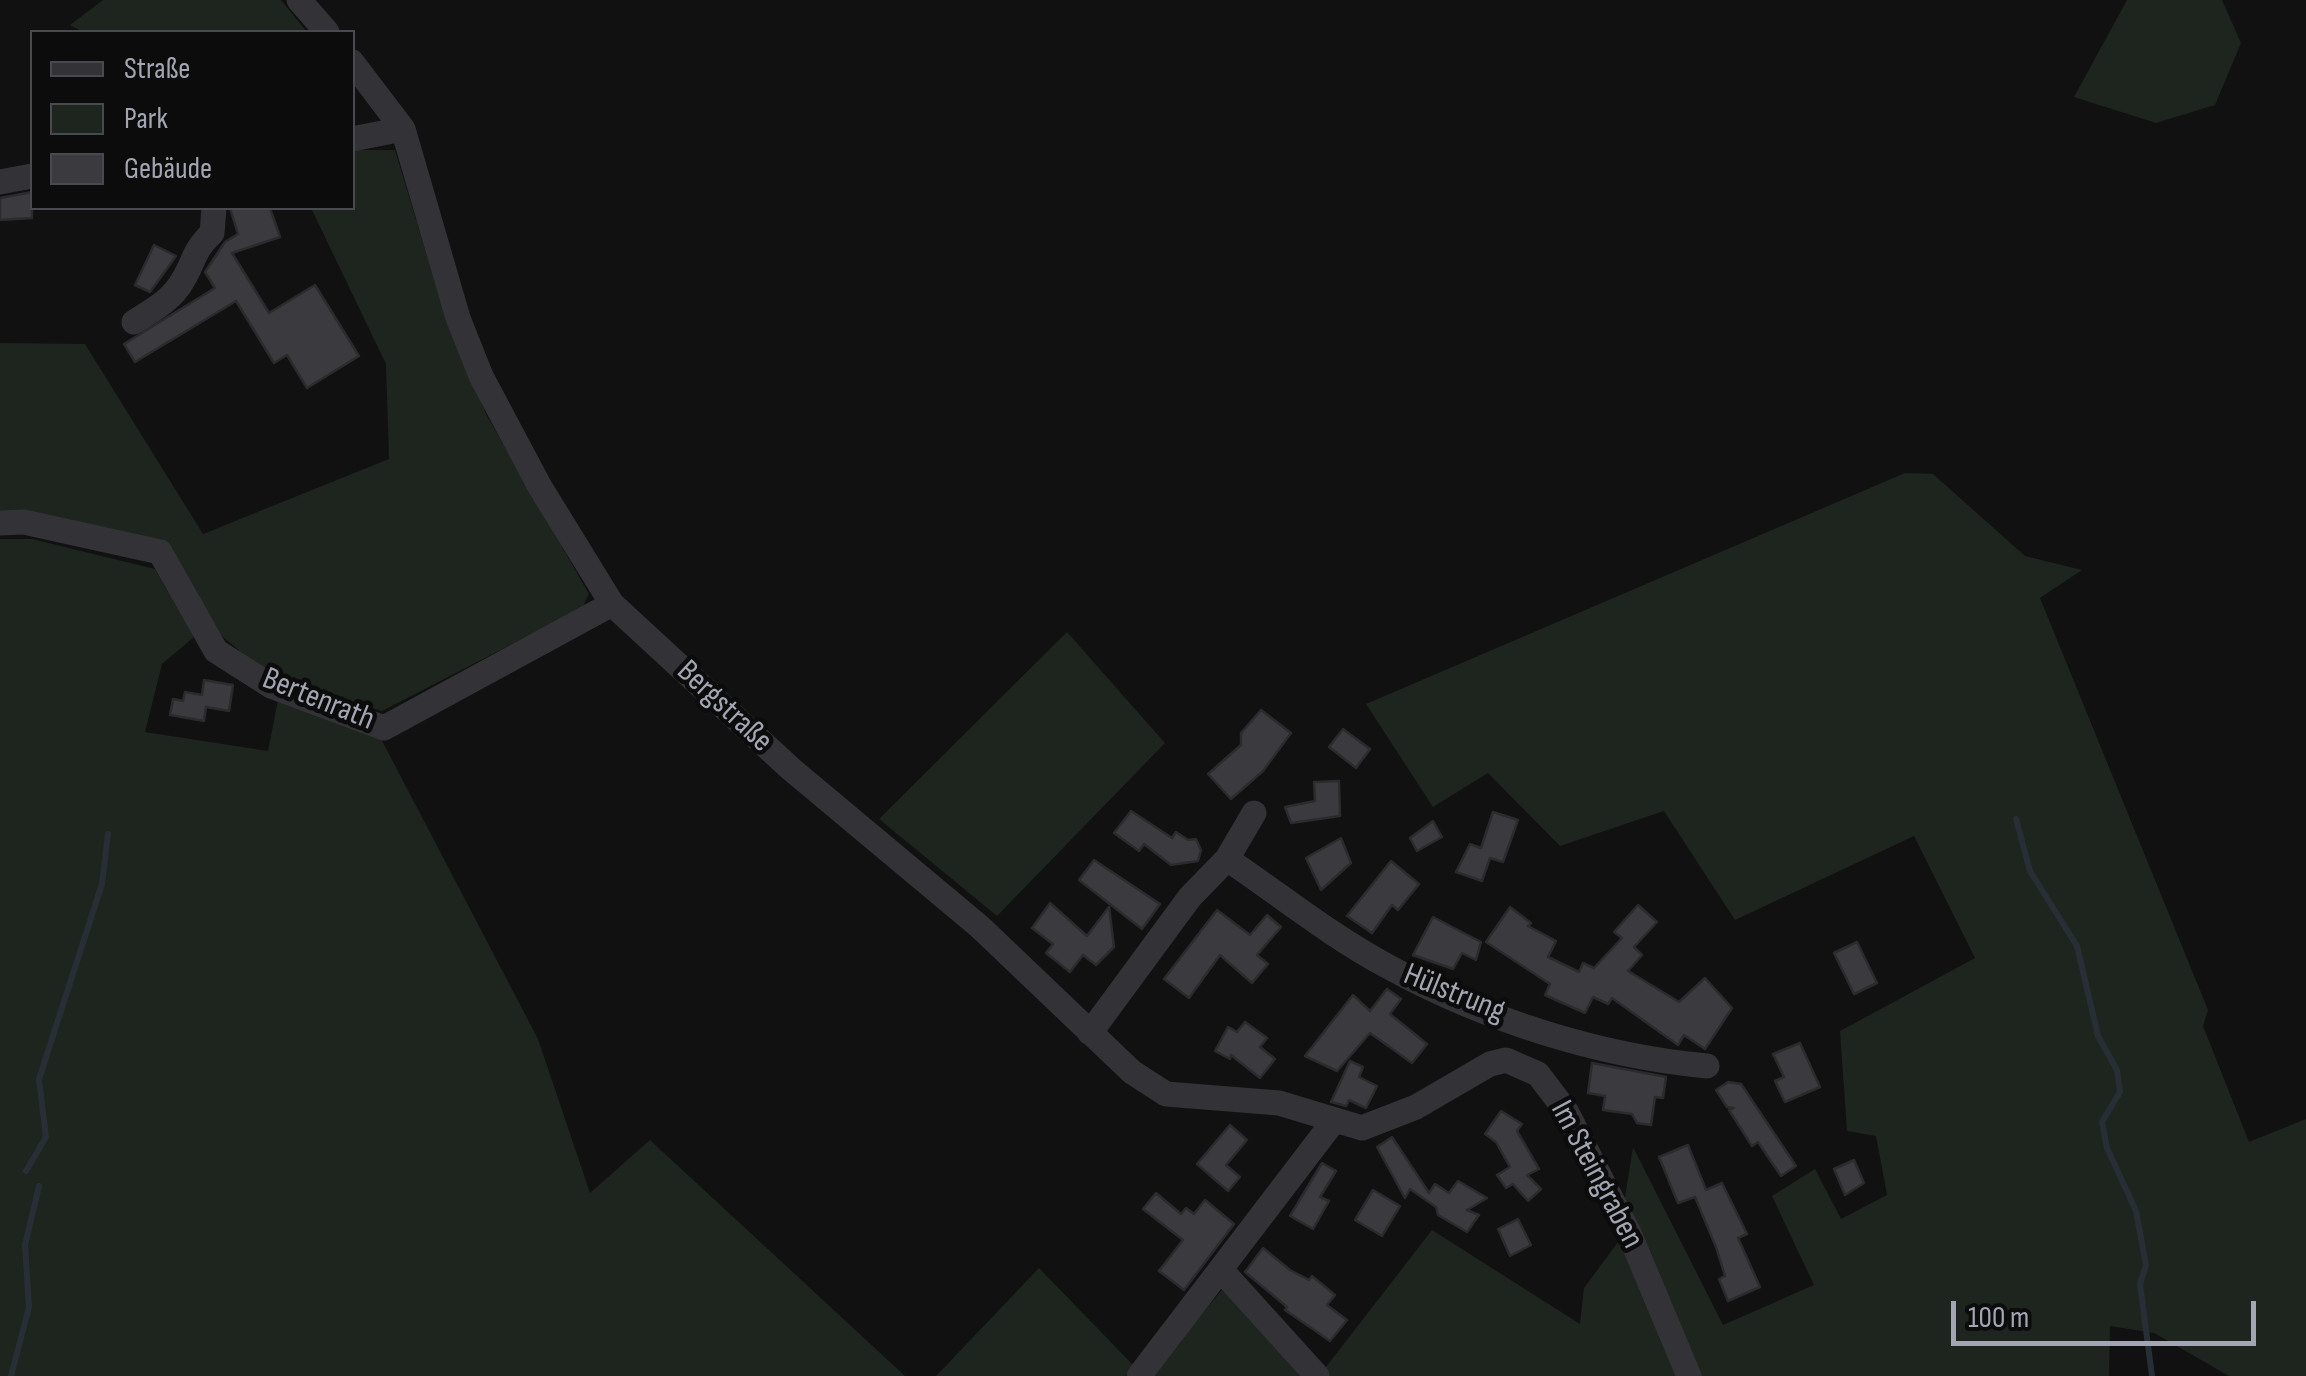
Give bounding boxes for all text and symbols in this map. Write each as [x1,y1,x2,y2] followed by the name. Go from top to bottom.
[30,30,355,210] legend
[124,51,190,87] text: Straße
[124,101,168,137] text: Park
[124,151,212,187] text: Gebäude
[668,653,780,761] street label: Bergstraße
[256,660,380,740] street label: Bertenrath
[1398,956,1510,1032] street label: Hülstrung
[1541,1095,1651,1255] street label: Im Steingraben
[1956,1281,2261,1343] scale bar
[1968,1300,2029,1336] text: 100 m

